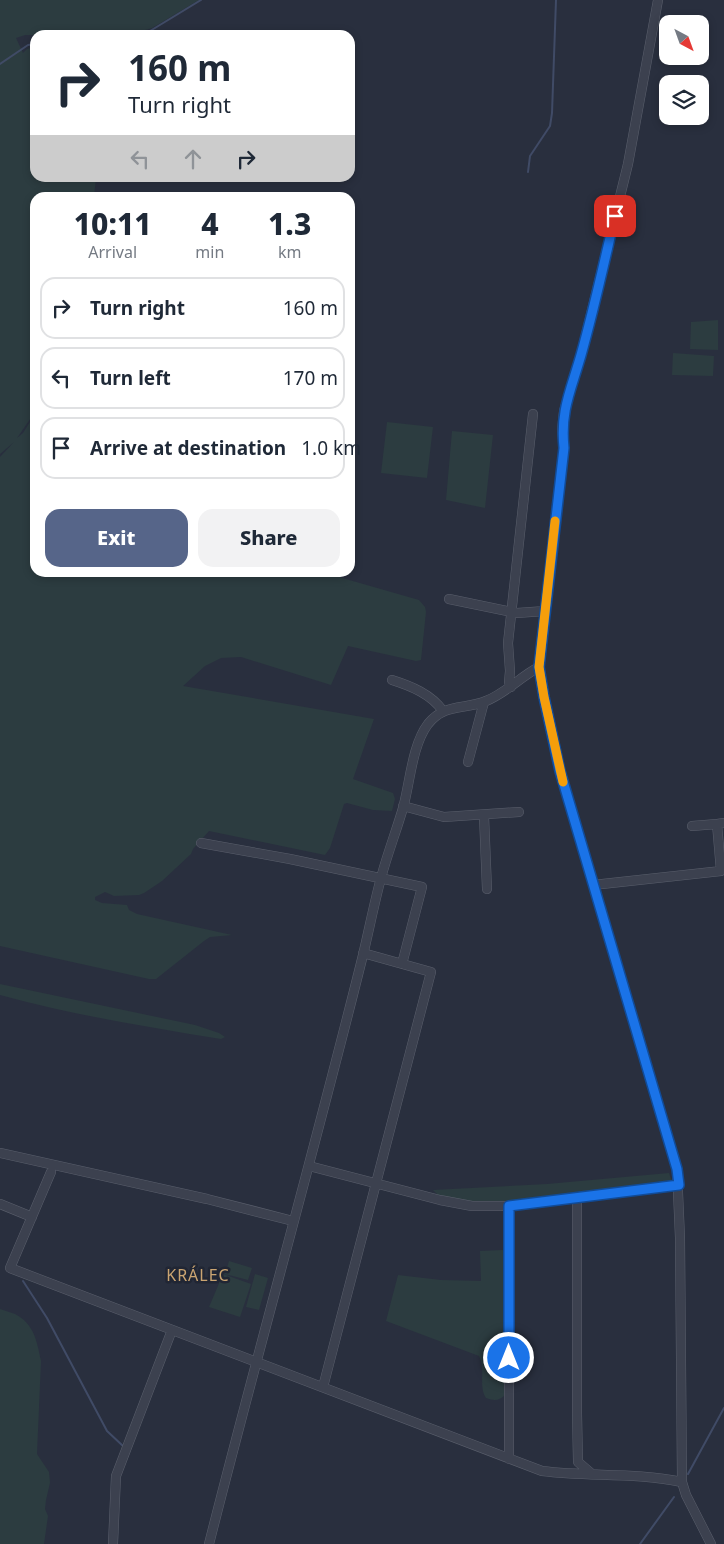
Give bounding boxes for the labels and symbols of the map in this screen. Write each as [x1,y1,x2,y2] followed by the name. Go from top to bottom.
[659,15,709,65] north arrow
[594,195,636,237] pin
[166,1264,230,1286] district label: KRÁLEC
[482,1331,534,1383] position arrow

